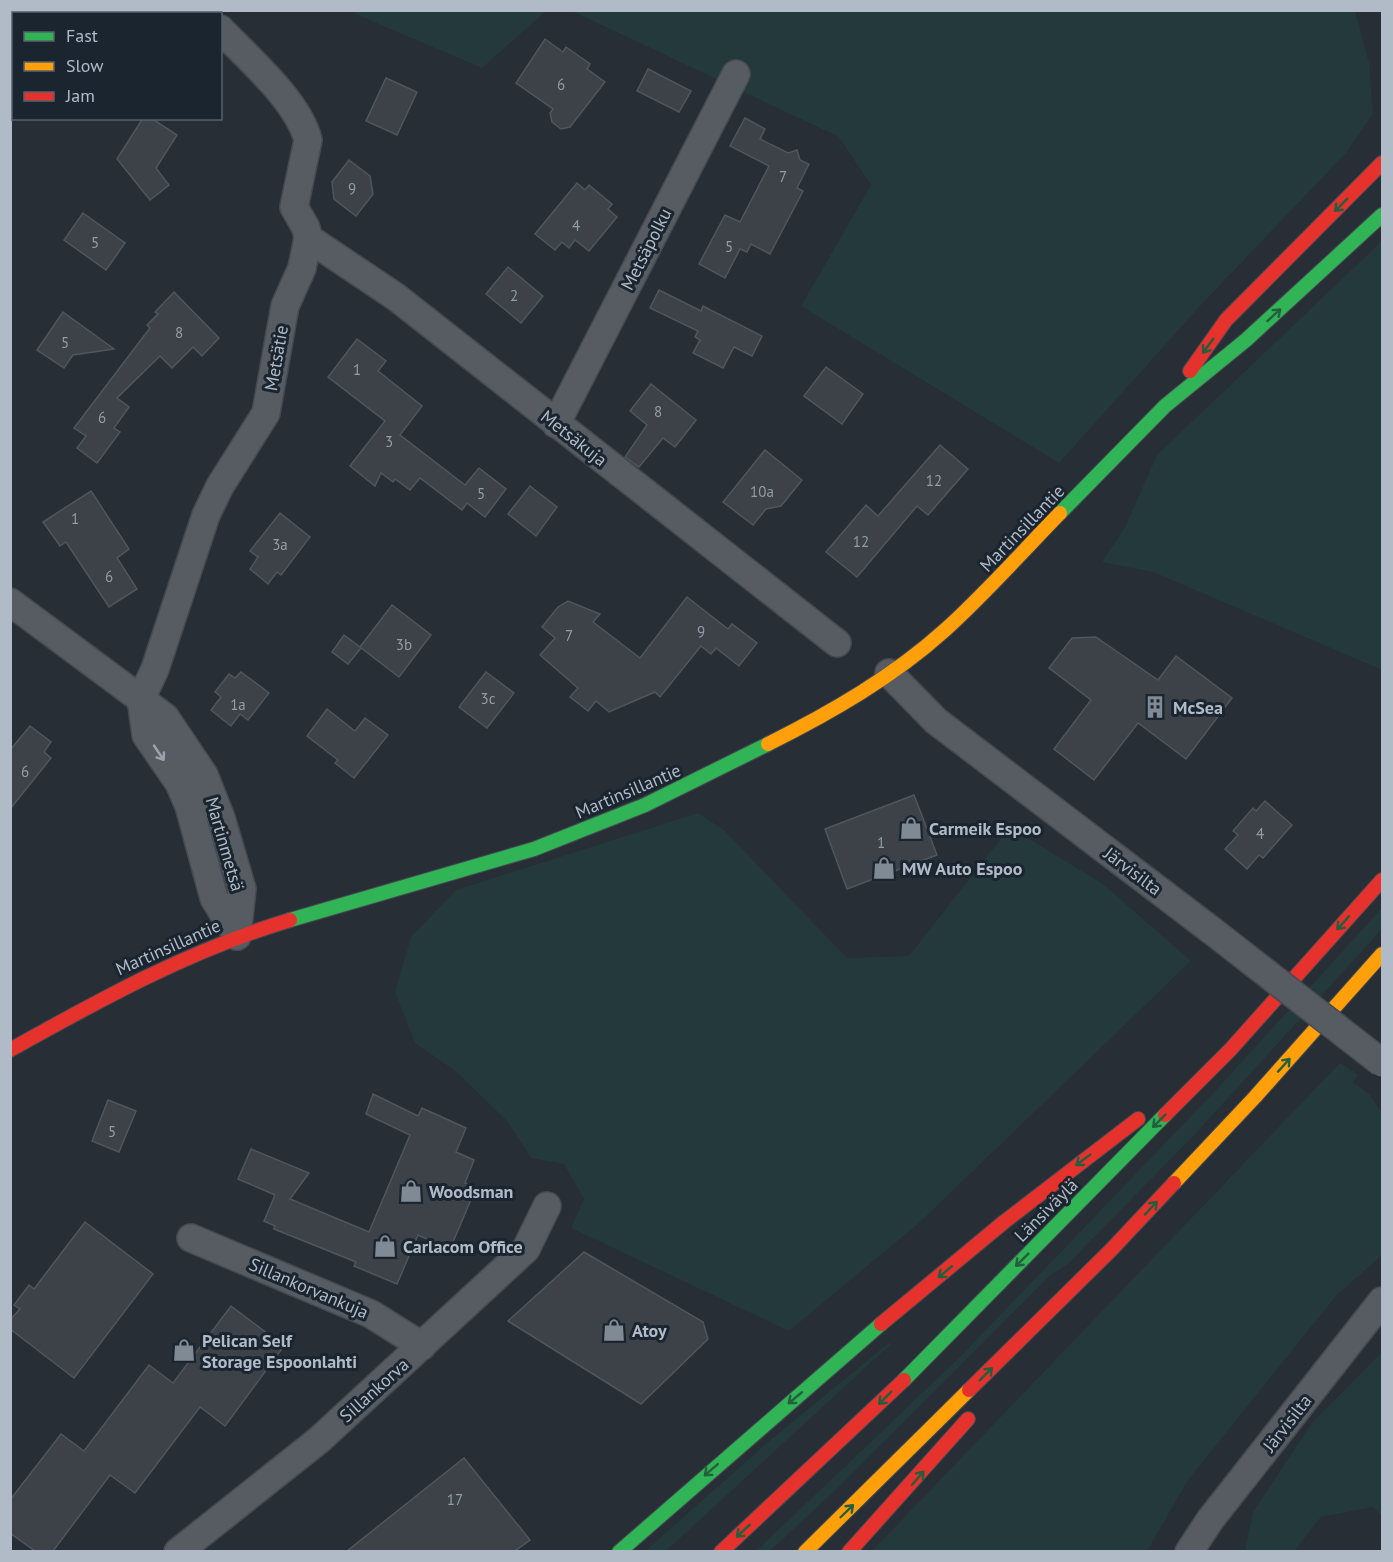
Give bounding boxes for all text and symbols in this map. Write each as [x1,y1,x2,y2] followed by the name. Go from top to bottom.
[12,12,222,120] legend
[66,24,98,47] text: Fast
[66,54,104,77] text: Slow
[557,75,565,94] house number: 6
[65,84,95,107] text: Jam
[779,167,787,186] house number: 7
[348,179,356,198] house number: 9
[1334,197,1349,212] one-way arrow
[616,204,676,294] street label: Metsäpolku
[572,216,580,235] house number: 4
[91,233,99,252] house number: 5
[725,237,733,256] house number: 5
[510,286,518,305] house number: 2
[1266,308,1281,322] one-way arrow
[175,323,183,342] house number: 8
[259,323,293,393] street label: Metsätie
[61,333,69,352] house number: 5
[1202,338,1214,354] one-way arrow
[353,360,361,379] house number: 1
[654,402,662,421] house number: 8
[536,405,612,471] street label: Metsäkuja
[98,408,106,427] house number: 6
[385,432,393,451] house number: 3
[926,471,942,490] house number: 12
[975,480,1069,576] street label: Martinsillantie
[750,482,774,501] house number: 10a
[477,484,485,503] house number: 5
[71,509,79,528] house number: 1
[853,532,869,551] house number: 12
[272,535,288,554] house number: 3a
[105,567,113,586] house number: 6
[697,622,705,641] house number: 9
[565,626,573,645] house number: 7
[396,635,412,654] house number: 3b
[481,689,496,708] house number: 3c
[1142,694,1168,720] building icon: McSea
[230,695,246,714] house number: 1a
[1173,696,1223,719] place label: McSea
[153,745,166,762] one-way arrow
[572,758,684,824] street label: Martinsillantie
[21,762,29,781] house number: 6
[201,794,249,894] street label: Martinmetsä
[898,815,924,841] shop icon: Carmeik Espoo
[929,817,1042,840] place label: Carmeik Espoo
[1256,824,1264,843] house number: 4
[877,833,885,852] house number: 1
[1099,841,1166,900] street label: Järvisilta
[871,855,897,881] shop icon: MW Auto Espoo
[902,857,1023,880] place label: MW Auto Espoo
[112,914,224,980] street label: Martinsillantie
[1336,916,1350,931] one-way arrow
[1277,1058,1291,1073] one-way arrow
[1152,1113,1167,1128] one-way arrow
[108,1122,116,1141] house number: 5
[1075,1154,1091,1167] one-way arrow
[1009,1173,1083,1247] street label: Länsiväylä
[398,1178,424,1204] shop icon: Woodsman
[429,1180,513,1203] place label: Woodsman
[1144,1200,1158,1215] one-way arrow
[372,1233,398,1259] shop icon: Carlacom Office
[403,1235,523,1258] place label: Carlacom Office
[1015,1252,1029,1267] one-way arrow
[246,1253,372,1323] street label: Sillankorvankuja
[938,1265,953,1279] one-way arrow
[601,1317,627,1343] shop icon: Atoy
[632,1319,667,1342] place label: Atoy
[202,1329,357,1373] place label: Pelican Self Storage Espoonlahti
[171,1337,197,1363] shop icon: Pelican Self Storage Espoonlahti
[335,1353,413,1427] street label: Sillankorva
[979,1367,993,1382] one-way arrow
[1257,1390,1317,1457] street label: Järvisilta
[787,1391,803,1404] one-way arrow
[878,1391,892,1406] one-way arrow
[703,1463,719,1477] one-way arrow
[911,1471,925,1486] one-way arrow
[447,1490,463,1509] house number: 17
[839,1503,854,1518] one-way arrow
[735,1524,750,1539] one-way arrow

